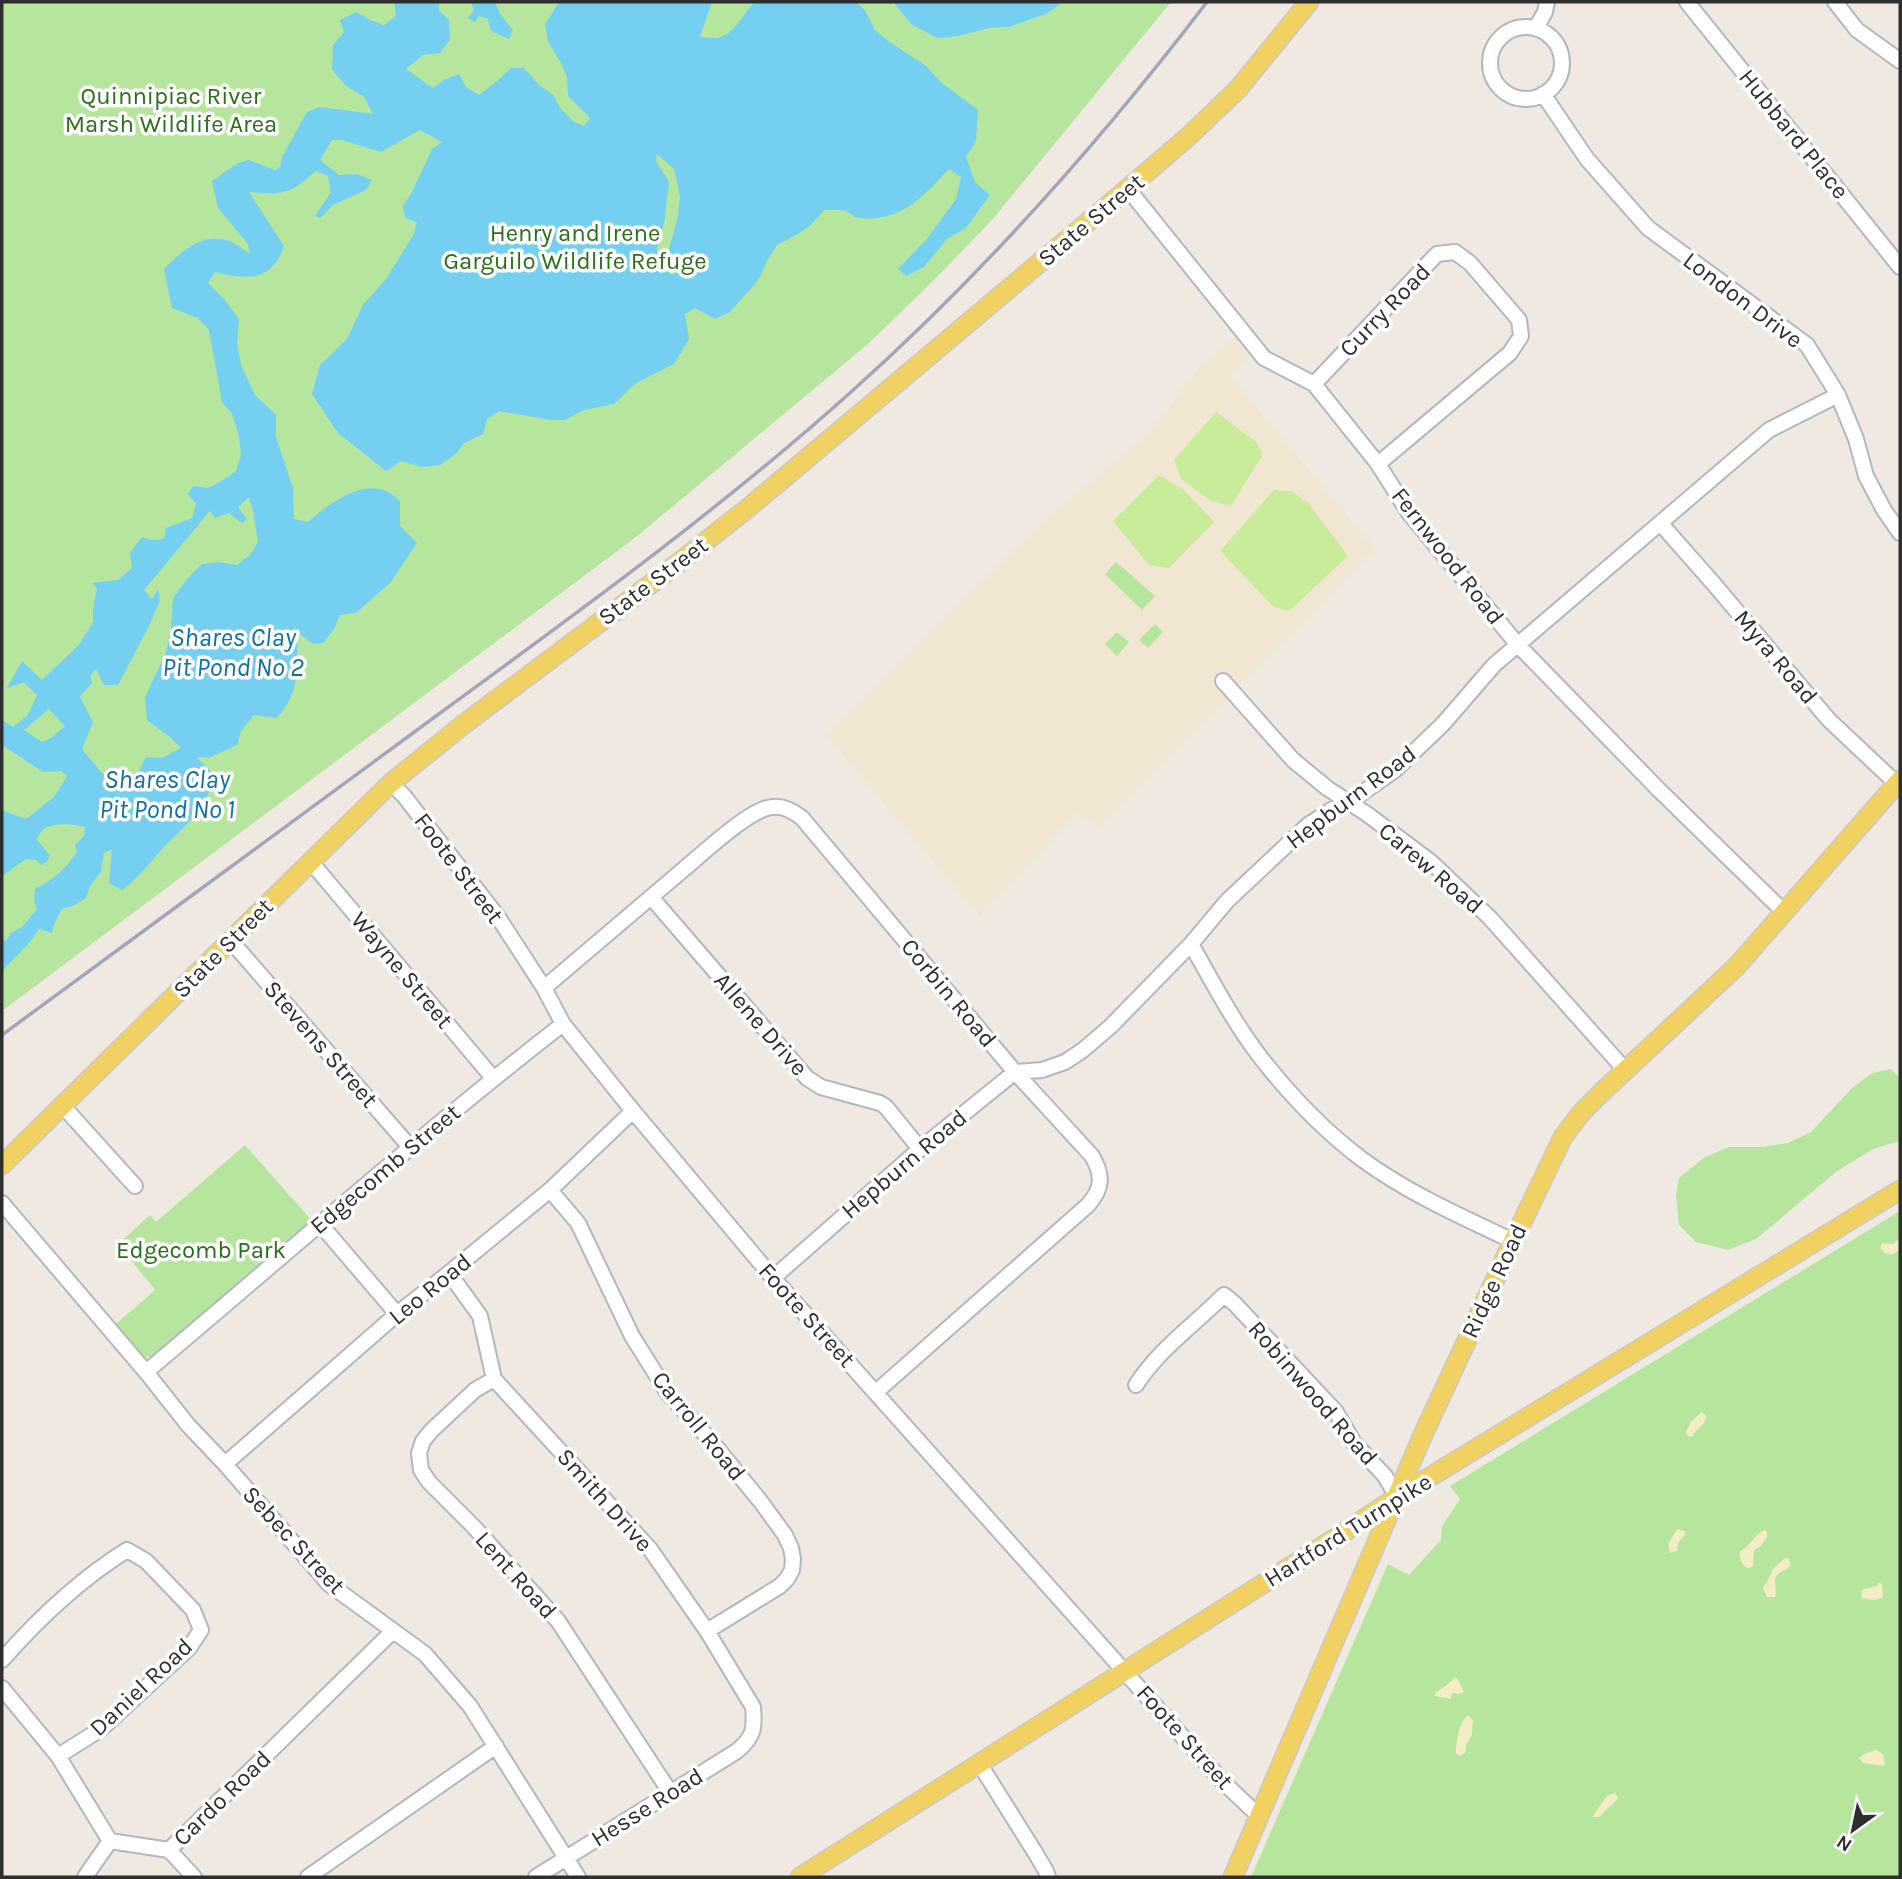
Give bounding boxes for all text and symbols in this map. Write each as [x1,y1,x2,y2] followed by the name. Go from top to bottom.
[1733,64,1855,204] street label: Hubbard Place
[65,82,277,138] park label: Quinnipiac River Marsh Wildlife Area
[1032,168,1150,272] street label: State Street
[443,219,707,275] park label: Henry and Irene Garguilo Wildlife Refuge
[1678,246,1808,354] street label: London Drive
[1334,258,1436,362] street label: Curry Road
[1386,482,1510,630] street label: Fernwood Road
[593,531,713,631] street label: State Street
[1729,604,1823,710] street label: Myra Road
[162,622,304,683] water label: Shares Clay Pit Pond No 2
[1281,739,1421,855] street label: Hepburn Road
[99,764,235,825] water label: Shares Clay Pit Pond No 1
[408,807,510,929] street label: Foote Street
[1373,816,1489,920] street label: Carew Road
[167,892,279,1004] street label: State Street
[345,906,459,1034] street label: Wayne Street
[895,933,1003,1053] street label: Corbin Road
[708,966,814,1082] street label: Allene Drive
[258,975,384,1113] street label: Stevens Street
[304,1098,466,1240] street label: Edgecomb Street
[836,1103,972,1225] street label: Hepburn Road
[1455,1219,1533,1343] street label: Ridge Road
[116,1236,286,1264] park label: Edgecomb Park
[383,1247,477,1331] street label: Leo Road
[753,1257,861,1373] street label: Foote Street
[1243,1315,1383,1471] street label: Robinwood Road
[646,1366,752,1486] street label: Carroll Road
[551,1443,659,1557] street label: Smith Drive
[1259,1467,1437,1593] street label: Hartford Turnpike
[237,1480,351,1600] street label: Sebec Street
[469,1525,563,1625] street label: Lent Road
[84,1632,198,1742] street label: Daniel Road
[1131,1679,1239,1795] street label: Foote Street
[167,1745,277,1851] street label: Cardo Road
[586,1762,708,1852] street label: Hesse Road
[1818,1795,1888,1865] north arrow
[1833,1830,1856,1856] text: N

